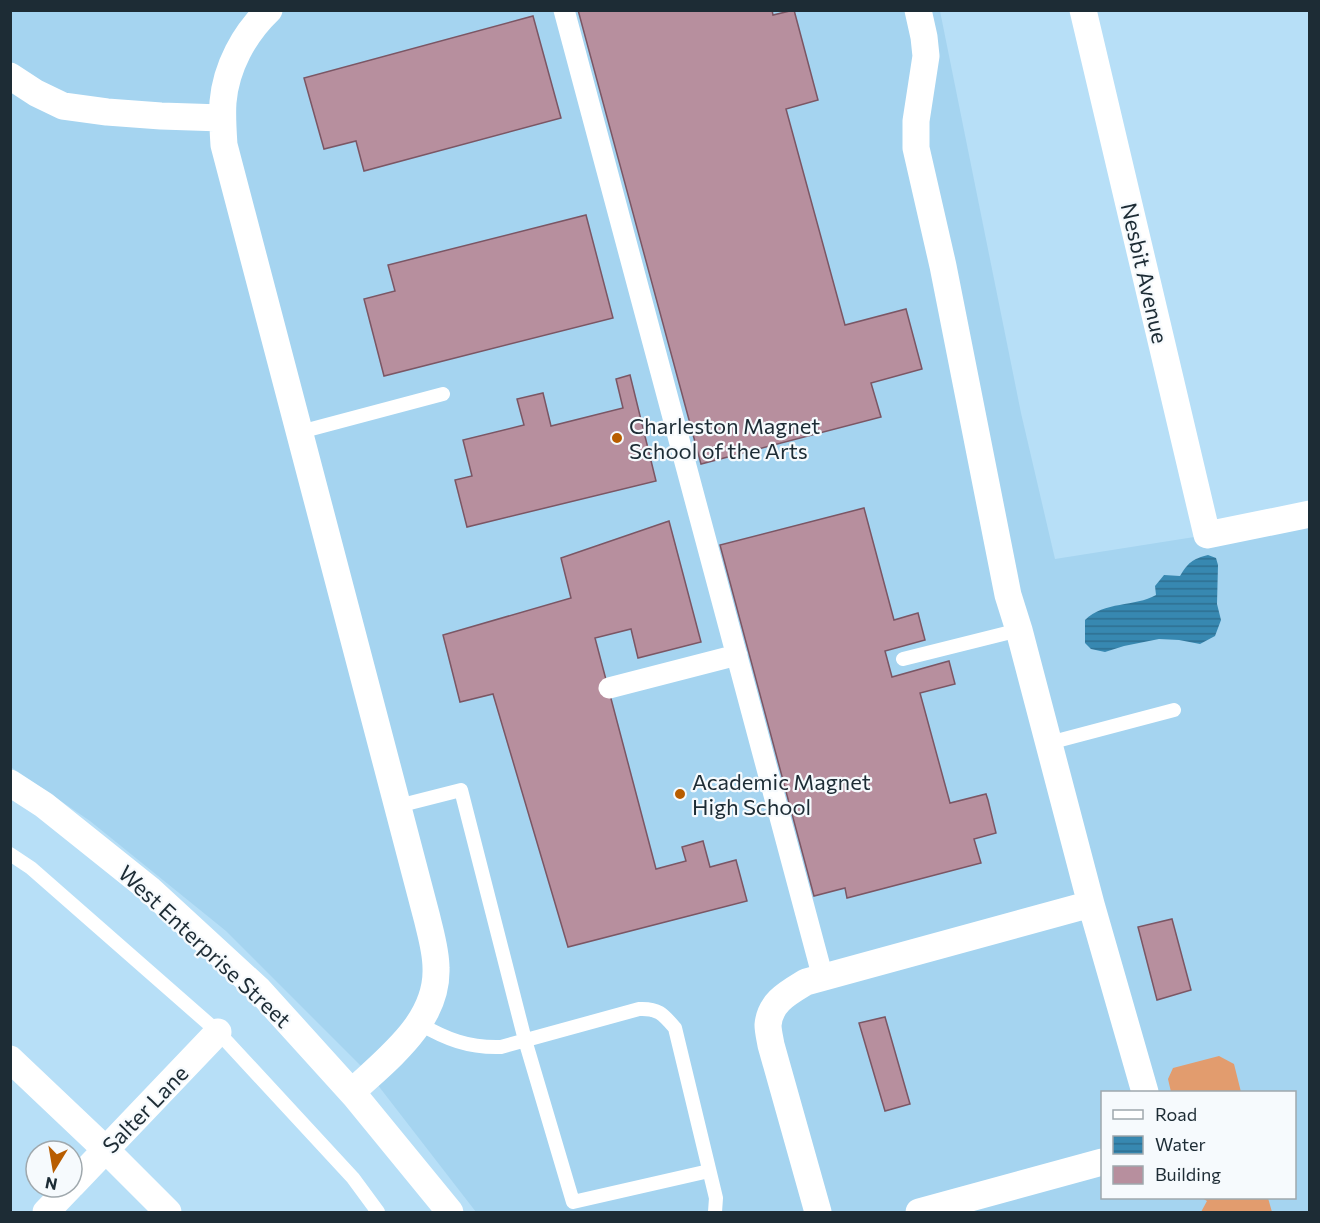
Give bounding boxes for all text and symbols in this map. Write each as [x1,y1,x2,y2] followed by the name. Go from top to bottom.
[1116,200,1174,346] street label: Nesbit Avenue
[629,412,820,464] place label: Charleston Magnet School of the Arts
[610,431,624,445] marker: Charleston Magnet School of the Arts
[692,768,871,820] place label: Academic Magnet High School
[673,787,687,801] marker: Academic Magnet High School
[113,859,297,1033] street label: West Enterprise Street
[96,1059,194,1159] street label: Salter Lane
[1101,1091,1296,1199] legend
[1155,1103,1197,1125] text: Road
[1155,1133,1206,1155] text: Water
[24,1139,84,1199] north arrow
[1155,1163,1221,1185] text: Building
[43,1174,59,1195] text: N

